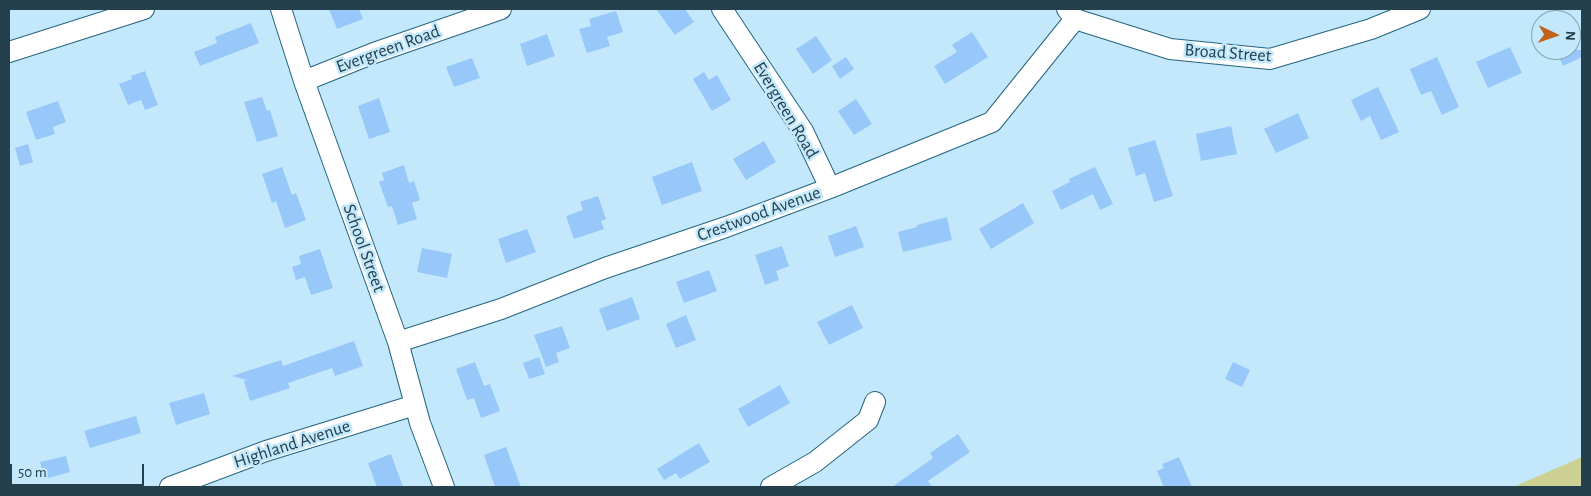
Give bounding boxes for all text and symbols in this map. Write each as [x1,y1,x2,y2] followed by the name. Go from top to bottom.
[1531,10,1581,60] north arrow
[333,20,443,78] street label: Evergreen Road
[1563,30,1577,41] text: N
[1184,39,1272,67] street label: Broad Street
[749,58,823,162] street label: Evergreen Road
[694,182,824,246] street label: Crestwood Avenue
[338,201,390,295] street label: School Street
[231,415,353,473] street label: Highland Avenue
[12,454,146,486] scale bar
[18,465,47,480] text: 50 m

